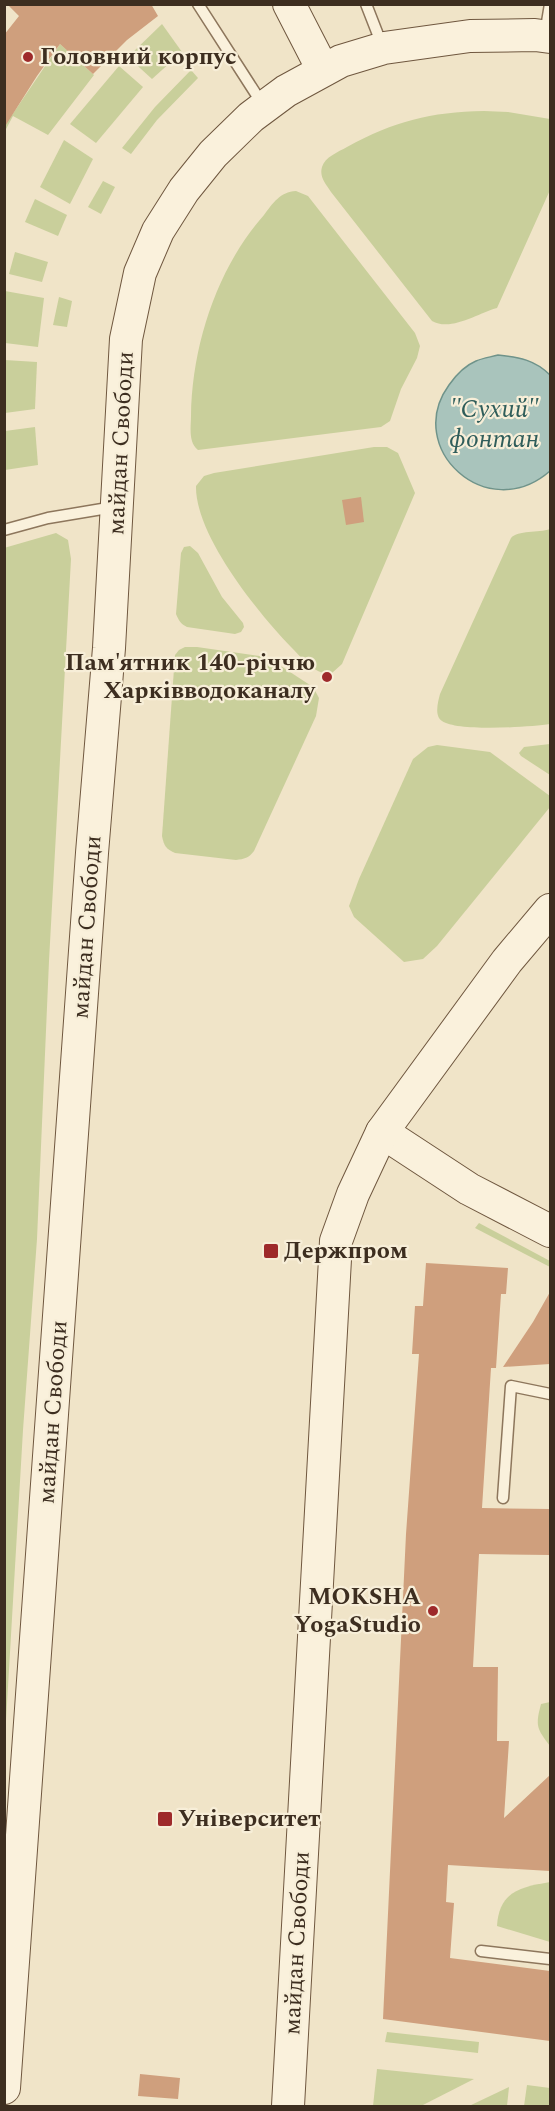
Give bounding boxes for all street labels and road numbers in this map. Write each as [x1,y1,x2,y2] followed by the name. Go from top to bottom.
[98,350,144,536] street label: майдан Свободи
[63,834,111,1020] street label: майдан Свободи
[29,1319,77,1505] street label: майдан Свободи
[274,1850,320,2036] street label: майдан Свободи

